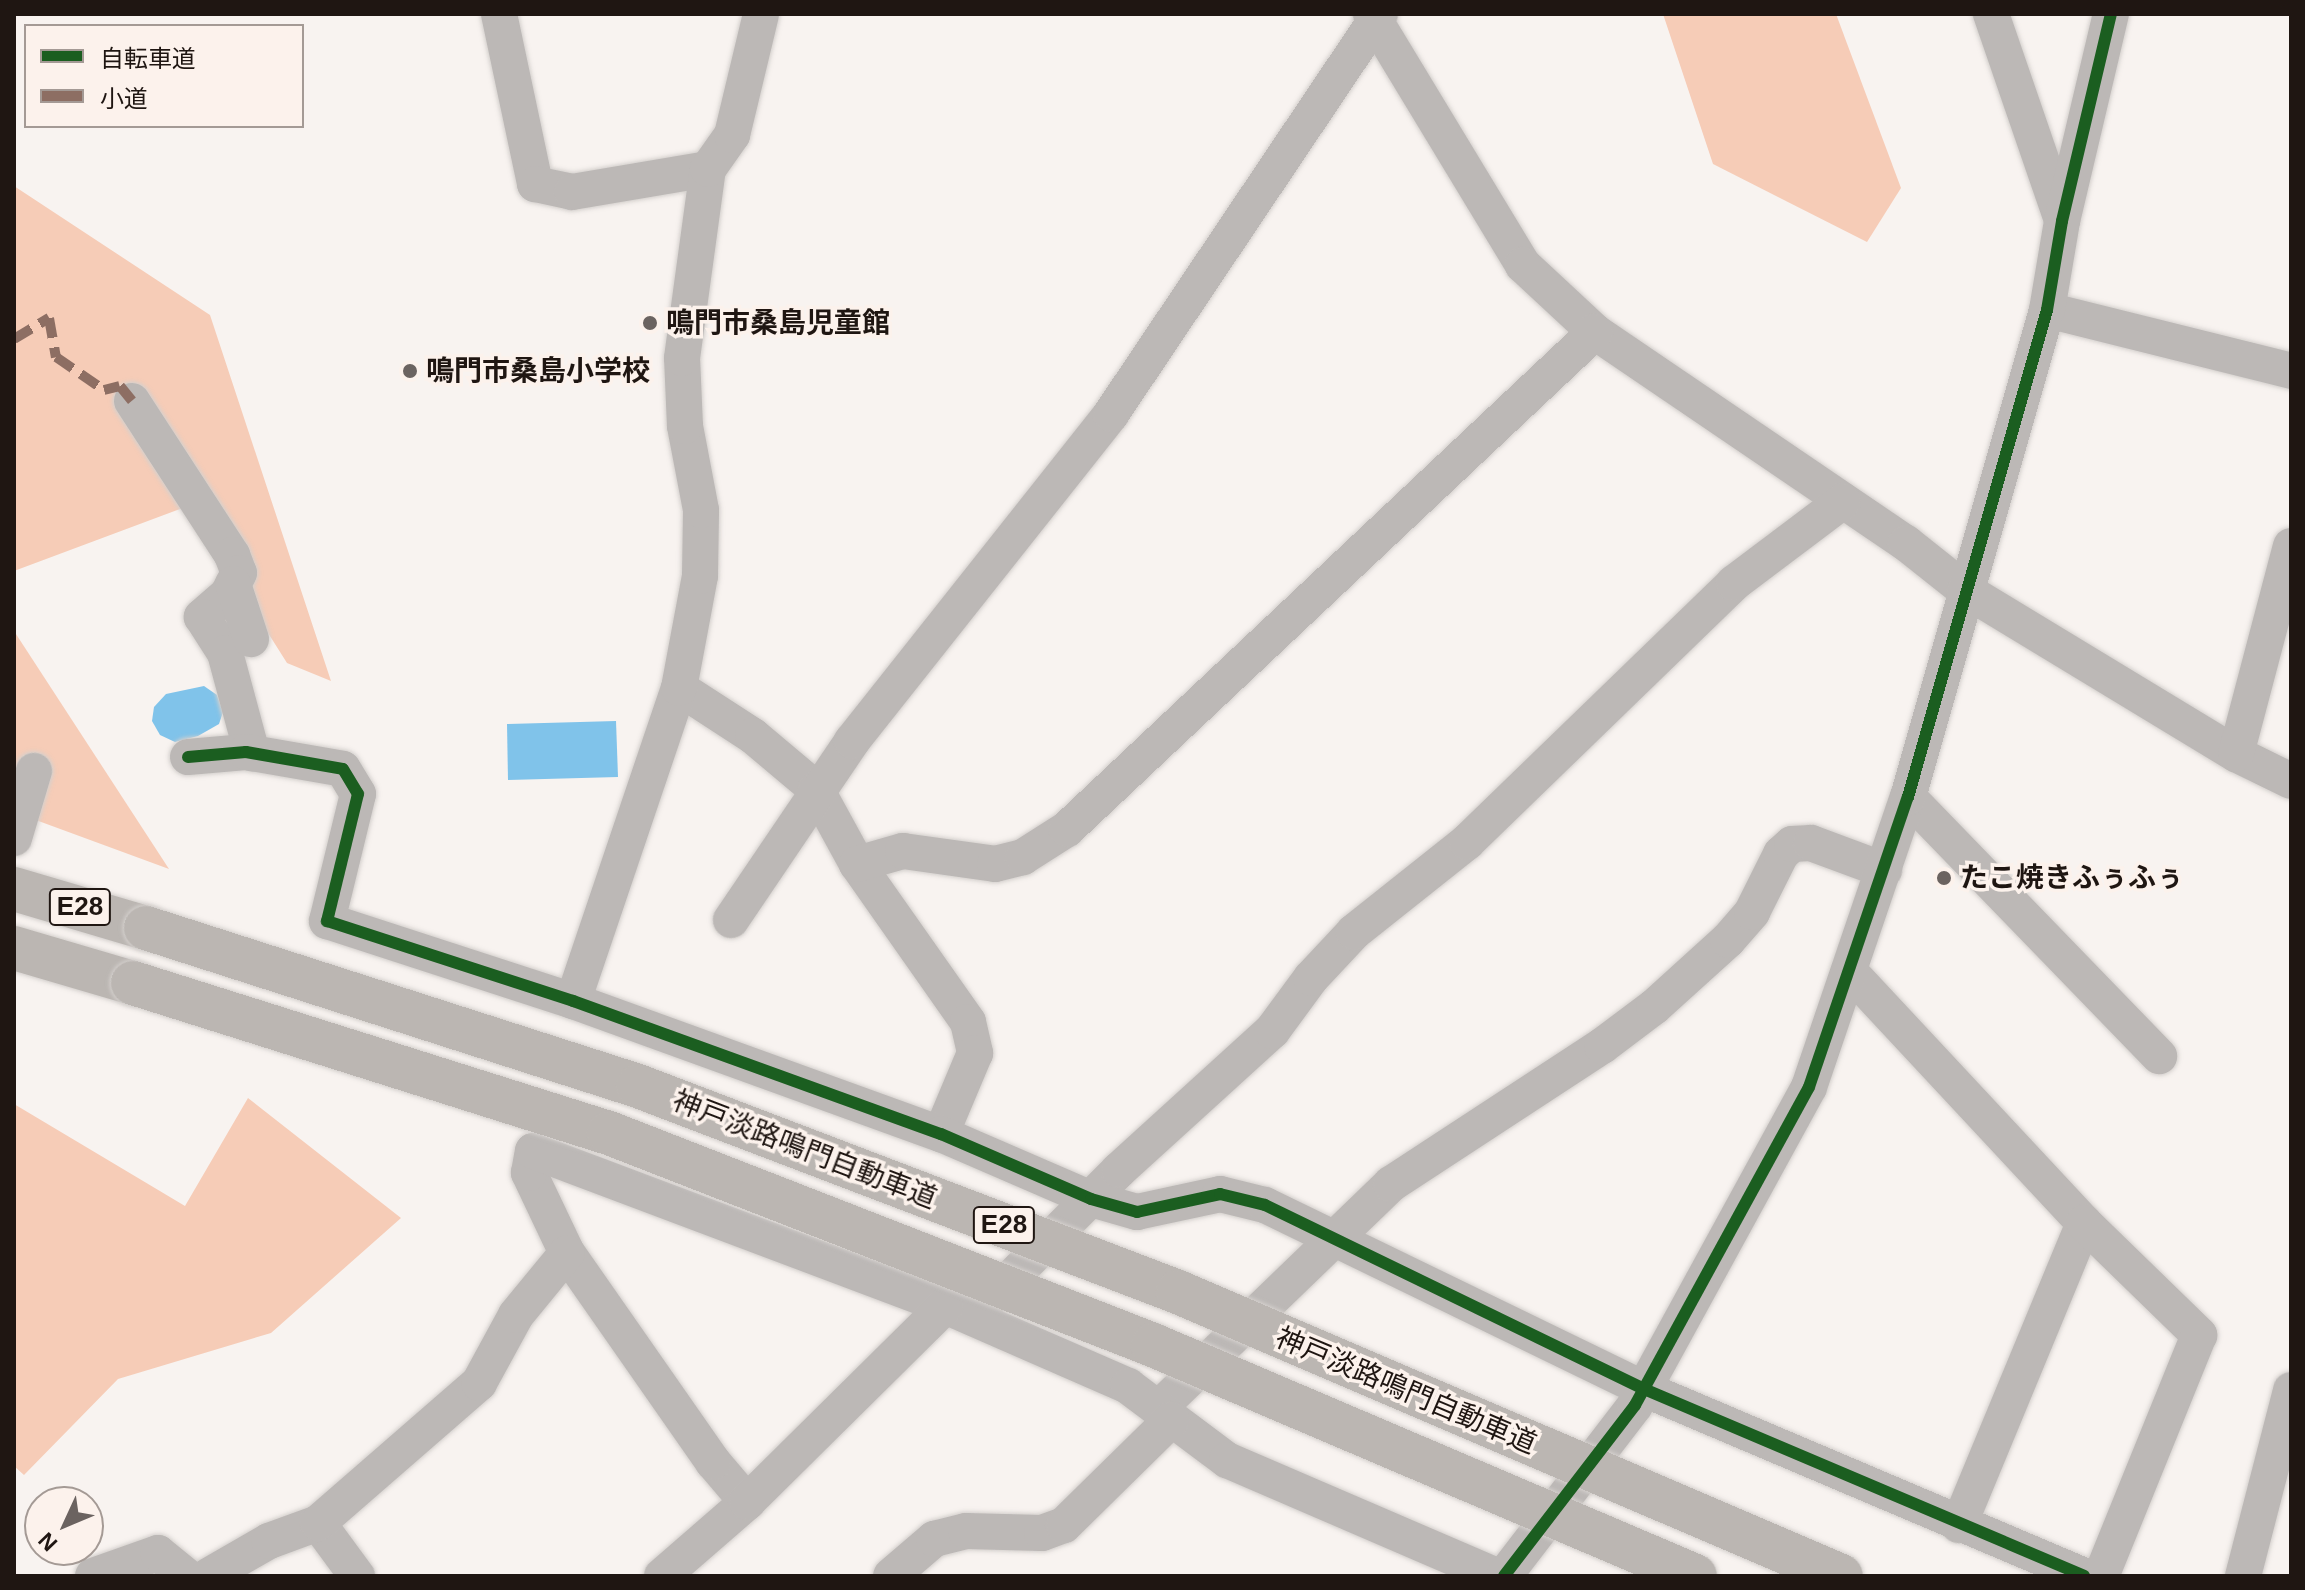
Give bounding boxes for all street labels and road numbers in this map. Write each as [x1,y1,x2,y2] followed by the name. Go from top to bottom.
[48,885,112,929] road number: E28
[668,1084,942,1216] street label: 神戸淡路鳴門自動車道
[972,1203,1036,1247] road number: E28
[1271,1321,1541,1461] street label: 神戸淡路鳴門自動車道

